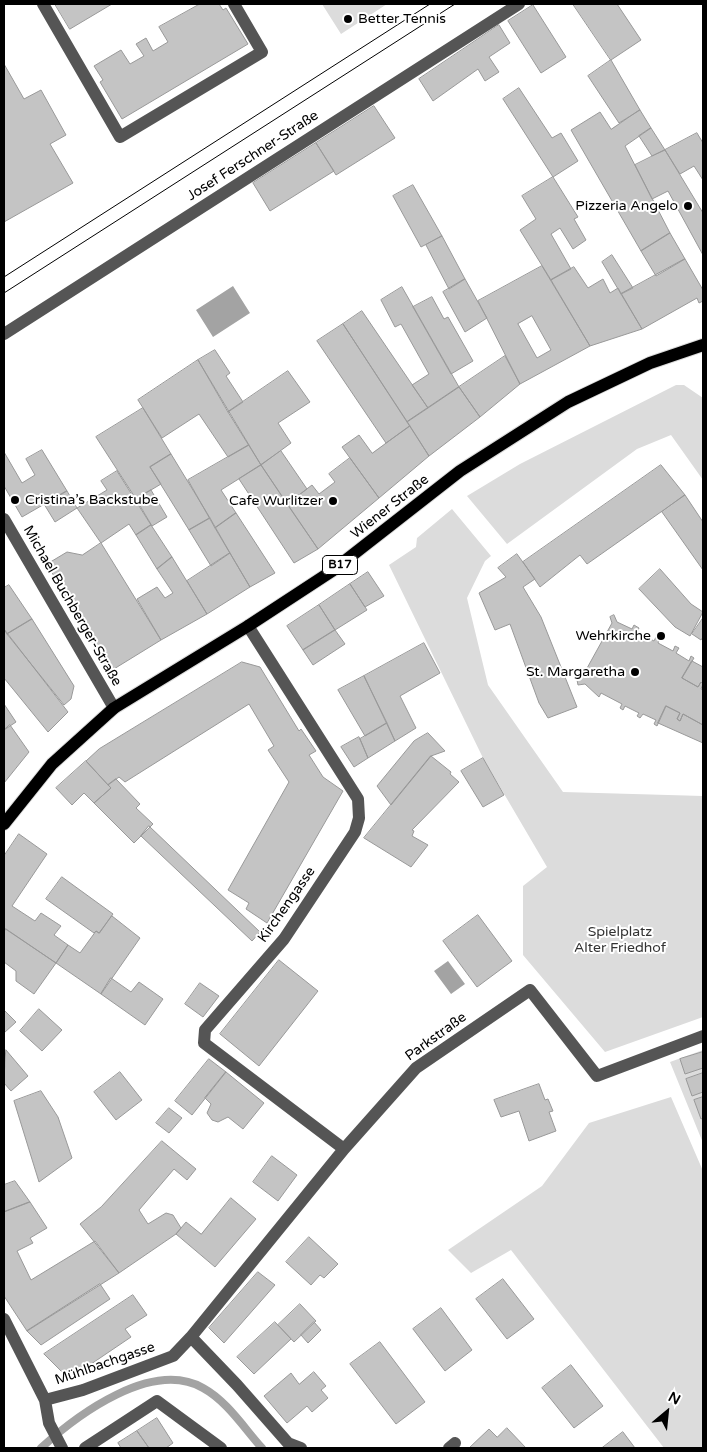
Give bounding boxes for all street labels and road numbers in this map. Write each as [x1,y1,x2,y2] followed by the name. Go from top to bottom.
[184,107,322,205] street label: Josef Ferschner-Straße
[348,471,432,543] street label: Wiener Straße
[19,523,125,689] street label: Michael Buchberger-Straße
[322,556,358,574] road number: B17
[255,864,319,946] street label: Kirchengasse
[402,1009,470,1065] street label: Parkstraße
[53,1339,157,1389] street label: Mühlbachgasse

